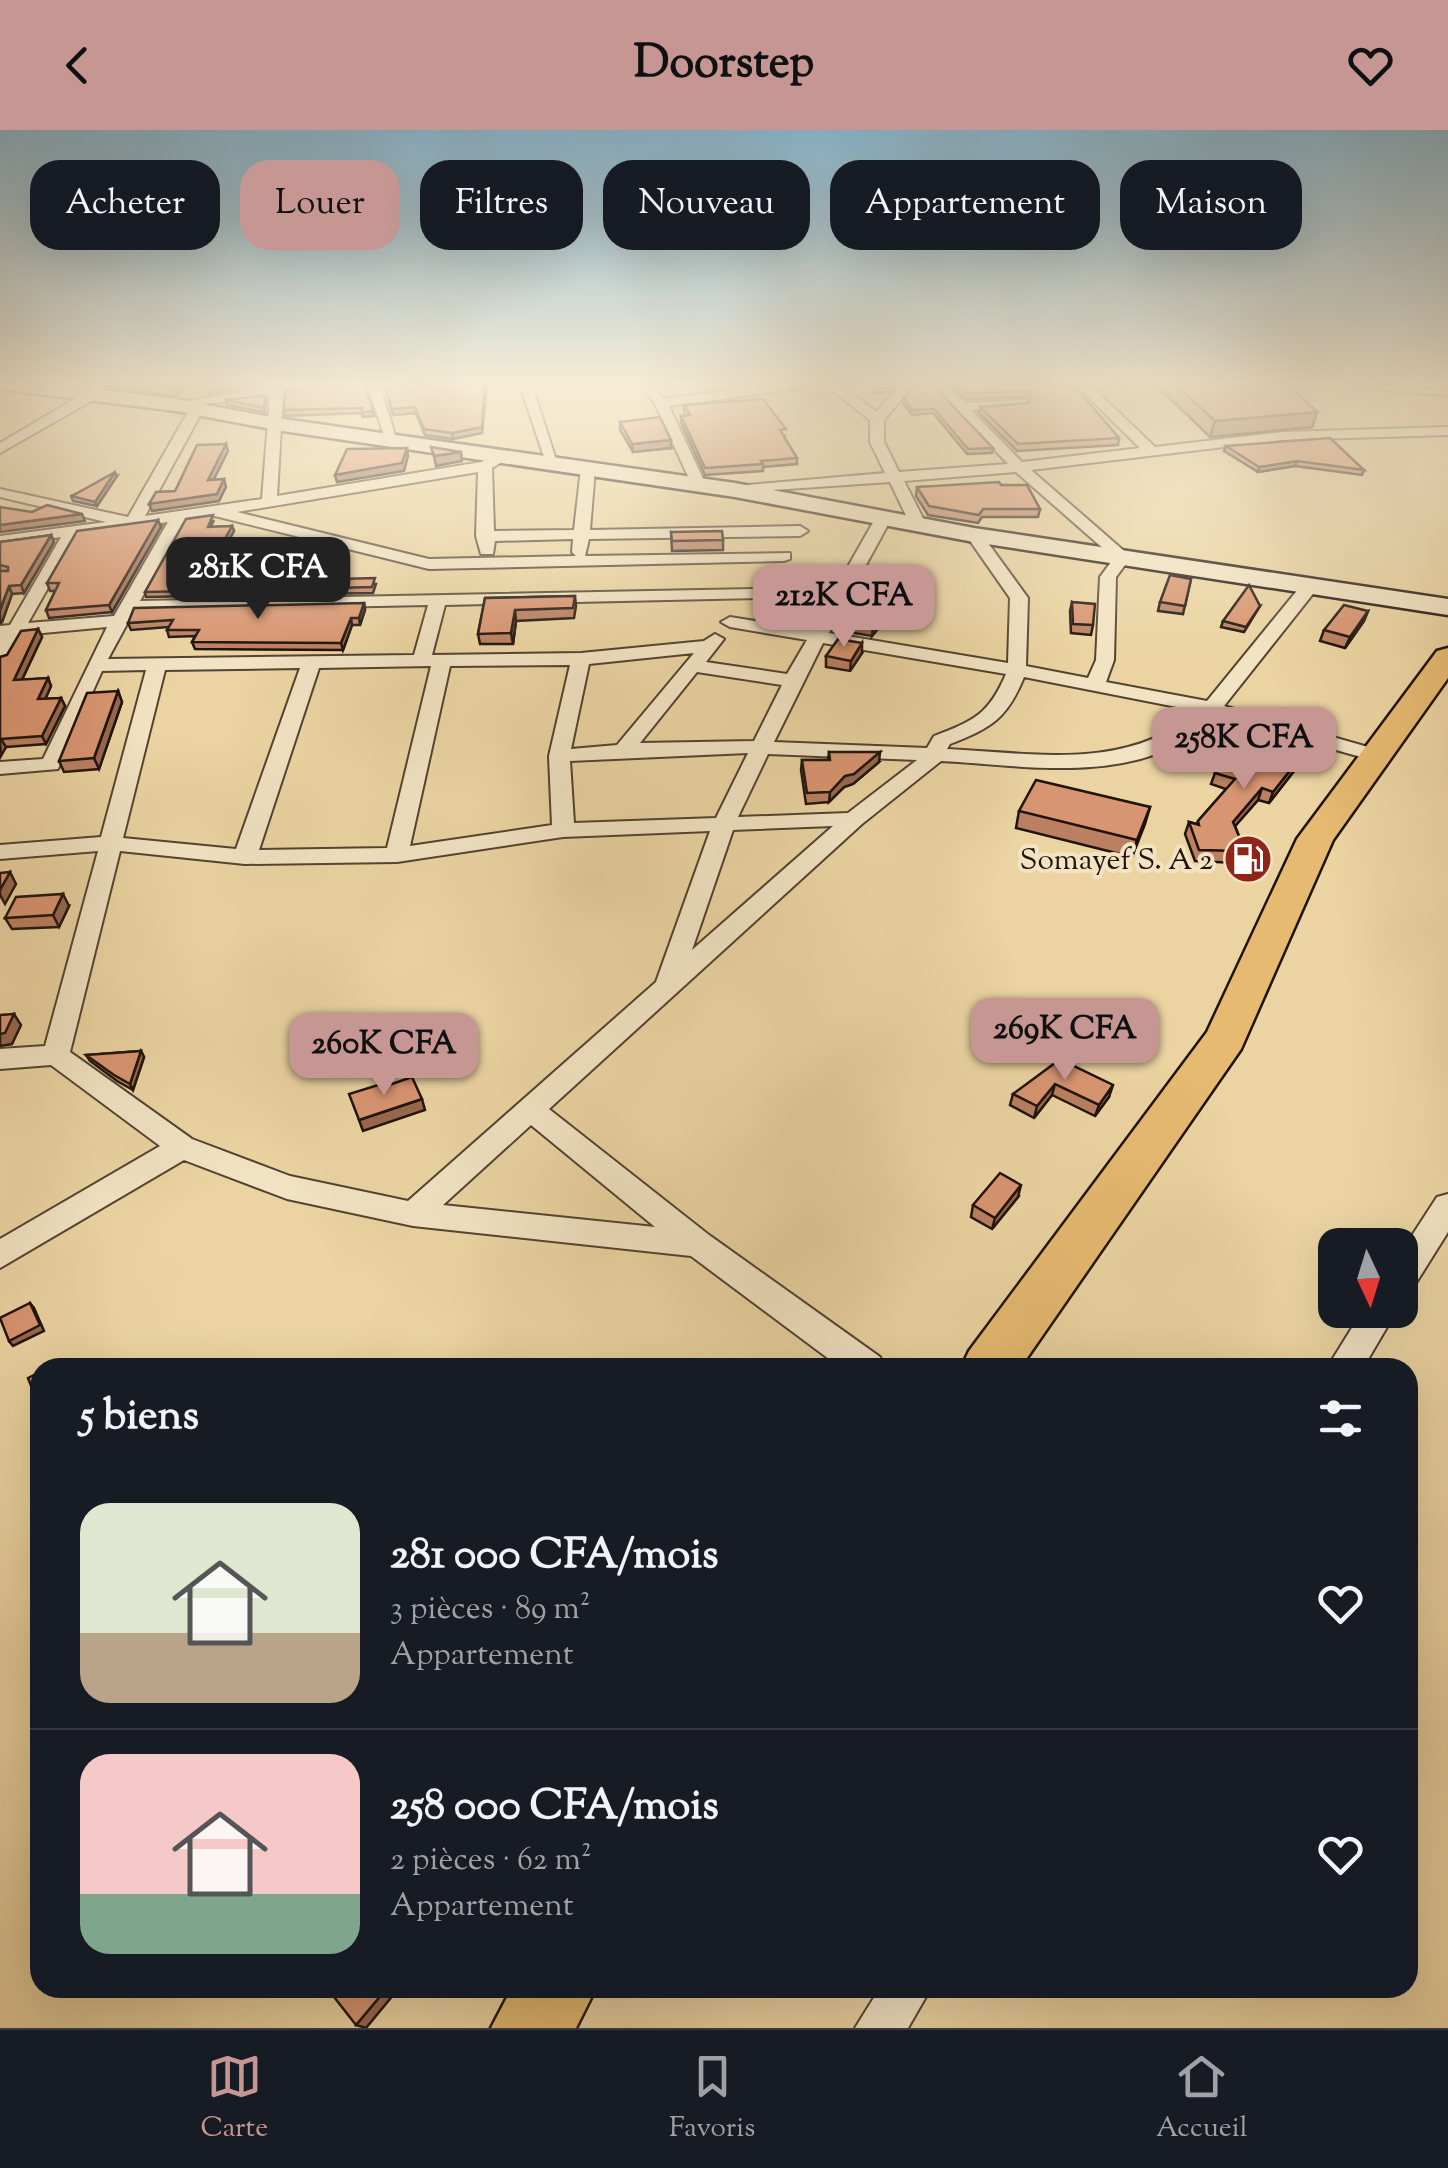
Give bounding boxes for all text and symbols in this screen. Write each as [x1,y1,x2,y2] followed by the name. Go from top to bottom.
[634,33,814,98] text: Doorstep
[50,38,105,93] icon: back
[1343,38,1398,93] icon: heart
[30,160,220,250] chip: Acheter
[240,160,400,250] chip: Louer
[420,160,583,250] chip: Filtres
[603,160,810,250] chip: Nouveau
[830,160,1100,250] chip: Appartement
[1120,160,1302,250] chip: Maison
[155,537,361,622] pin: 281K CFA
[188,546,328,592] text: 281K CFA
[741,565,947,650] pin: 212K CFA
[775,574,913,620] text: 212K CFA
[1141,707,1347,792] pin: 258K CFA
[1174,716,1314,762] text: 258K CFA
[1222,833,1274,885] fuel station icon: Somayef S. A 2
[1020,840,1213,883] place label: Somayef S. A 2
[962,998,1168,1083] pin: 269K CFA
[993,1007,1137,1053] text: 269K CFA
[281,1013,487,1098] pin: 260K CFA
[311,1022,457,1068] text: 260K CFA
[1318,1228,1418,1328] north arrow
[1318,1228,1418,1328] map controls
[80,1388,199,1448] text: 5 biens
[1313,1391,1368,1446] icon: filters
[390,1527,719,1587] text: 281 000 CFA/mois
[160,1543,280,1663] icon: home
[1313,1576,1368,1631] icon: heart
[390,1587,591,1633] text: 3 pièces · 89 m²
[390,1633,574,1679] text: Appartement
[390,1778,719,1838] text: 258 000 CFA/mois
[160,1794,280,1914] icon: home
[1313,1827,1368,1882] icon: heart
[390,1838,592,1884] text: 2 pièces · 62 m²
[390,1884,574,1930] text: Appartement
[200,2049,268,2149] tab: Carte
[669,2049,755,2149] tab: Favoris
[1156,2049,1248,2149] tab: Accueil

